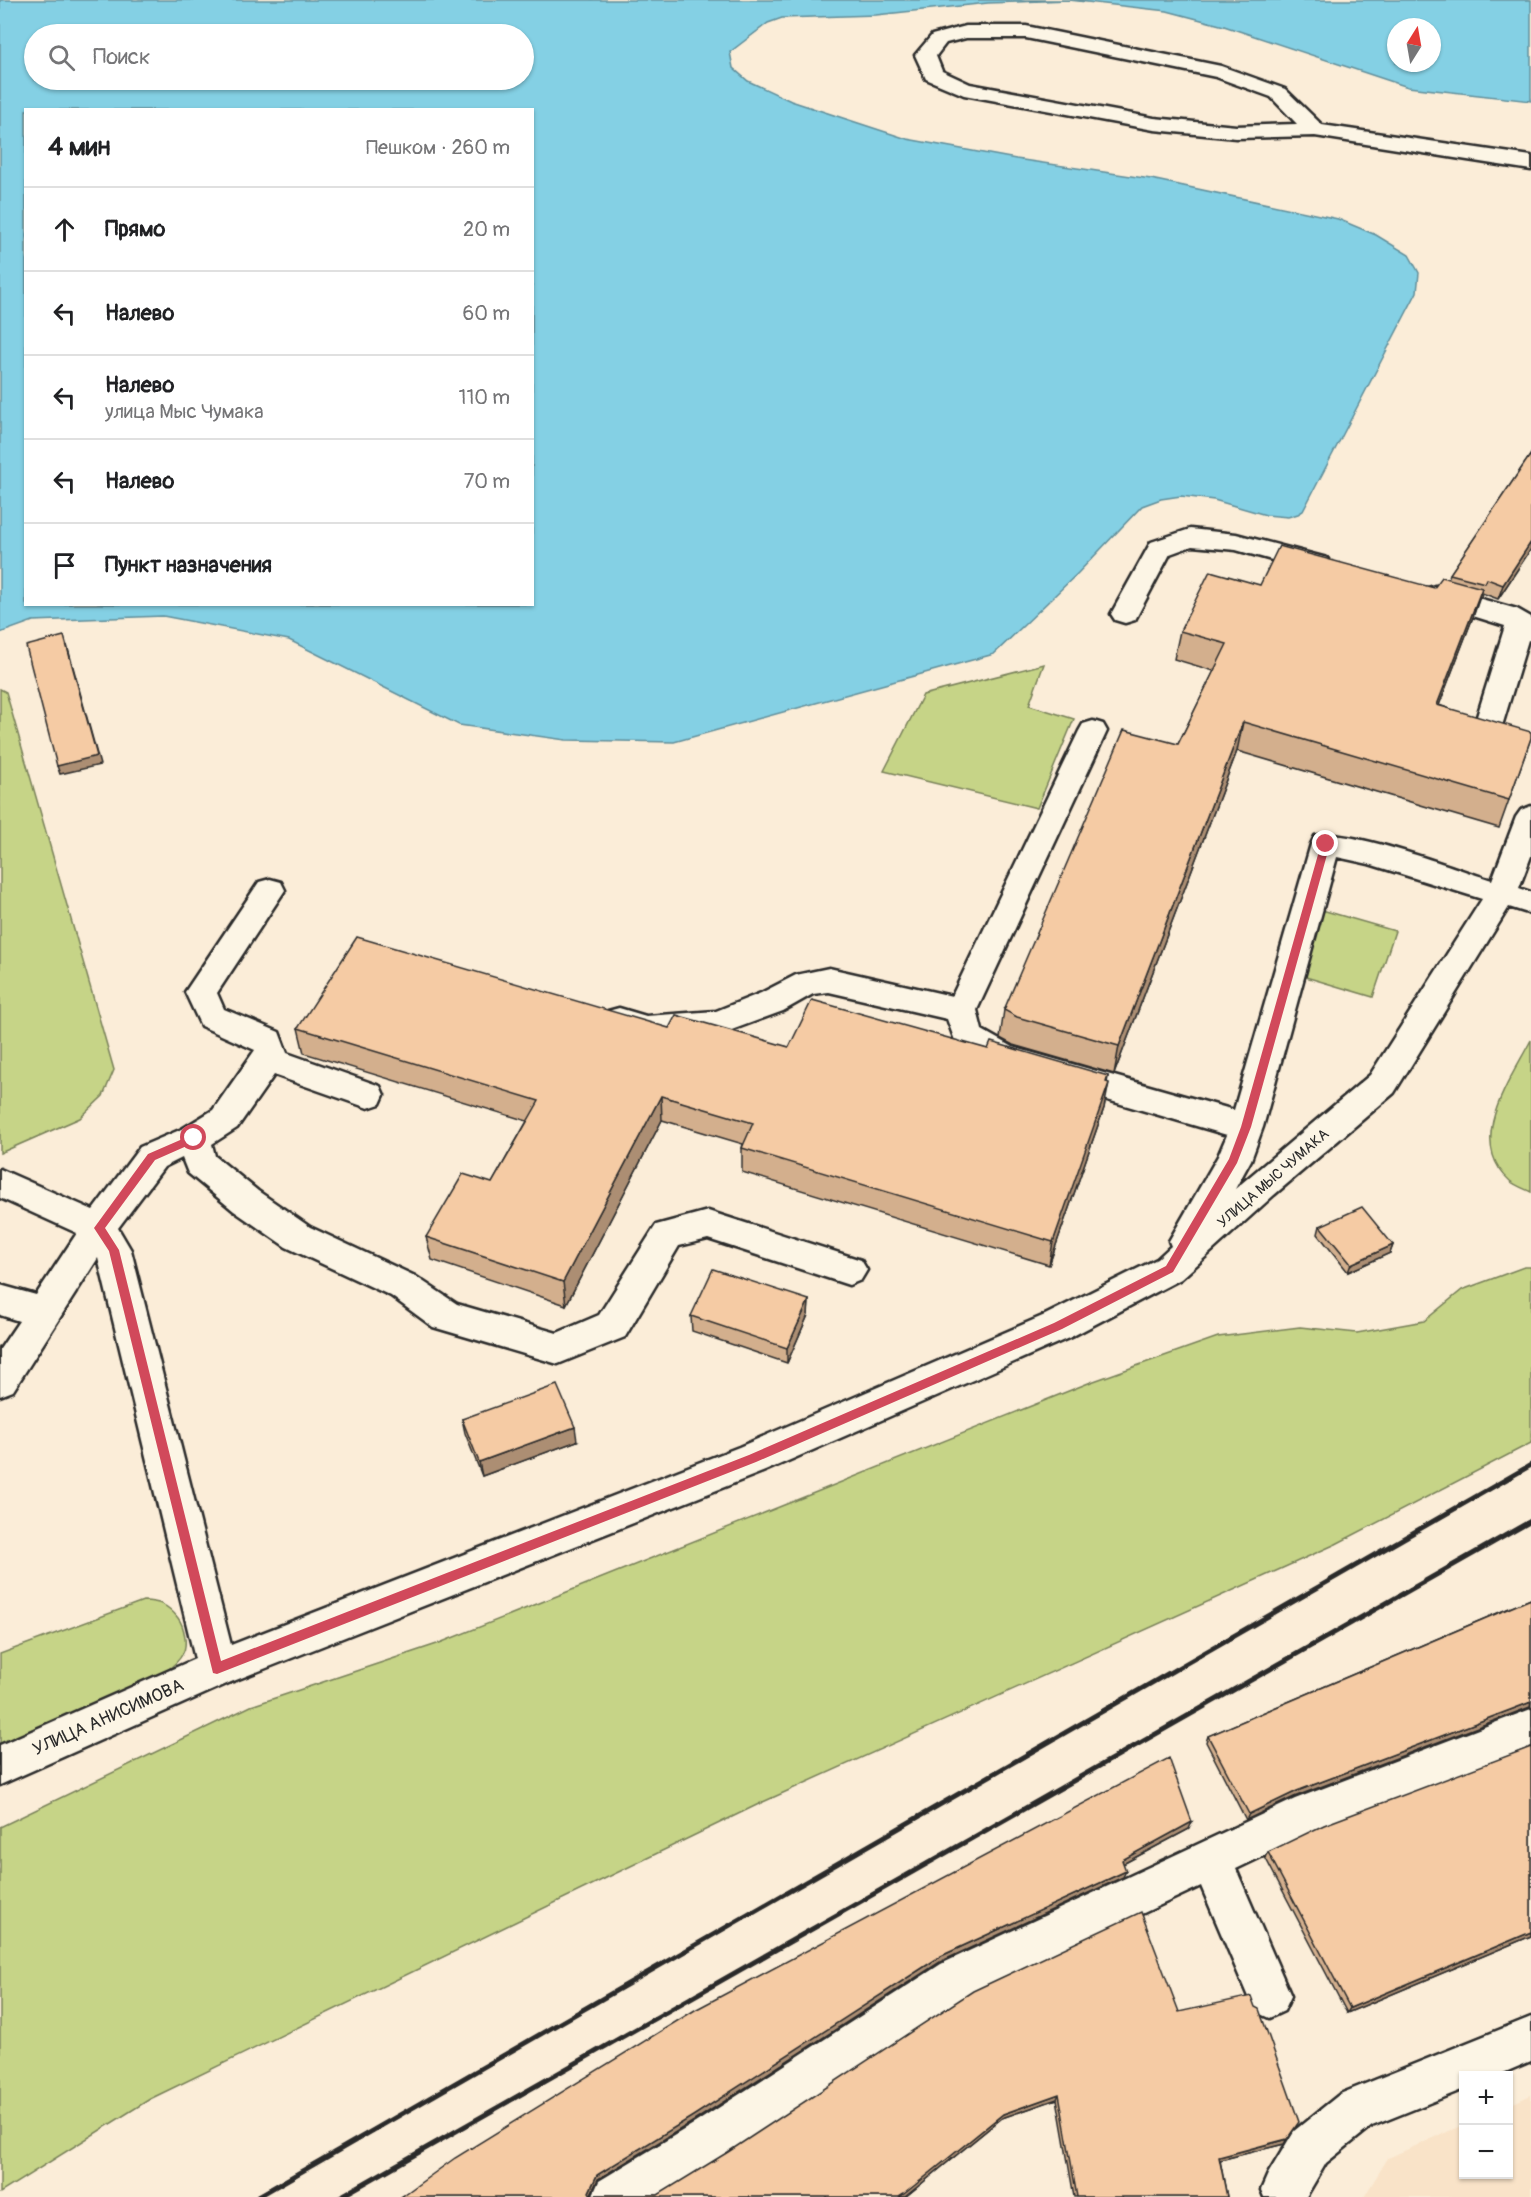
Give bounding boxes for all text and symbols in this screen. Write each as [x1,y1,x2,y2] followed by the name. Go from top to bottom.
[1387,18,1441,72] north arrow
[24,24,534,90] search box
[45,41,78,74] icon: search
[93,43,150,71] text: Поиск
[48,131,110,163] text: 4 мин
[366,135,510,160] text: Пешком · 260 m
[48,213,81,246] icon: ahead
[105,215,165,243] text: Прямо
[463,217,510,242] text: 20 m
[48,297,81,330] icon: left
[105,299,174,327] text: Налево
[463,301,510,326] text: 60 m
[105,371,174,399] text: Налево
[48,381,81,414] icon: left
[459,385,510,410] text: 110 m
[105,399,264,424] text: улица Мыс Чумака
[48,465,81,498] icon: left
[105,467,174,495] text: Налево
[464,469,510,494] text: 70 m
[48,549,81,582] icon: arrive
[105,551,272,579] text: Пункт назначения
[1312,830,1338,856] route end
[180,1124,206,1150] route start
[1214,1125,1333,1232] street label: УЛИЦА МЫС ЧУМАКА
[29,1674,188,1761] street label: УЛИЦА АНИСИМОВА
[1459,2071,1513,2179] map controls
[1459,2071,1513,2125] button: +
[1459,2125,1513,2179] button: −

